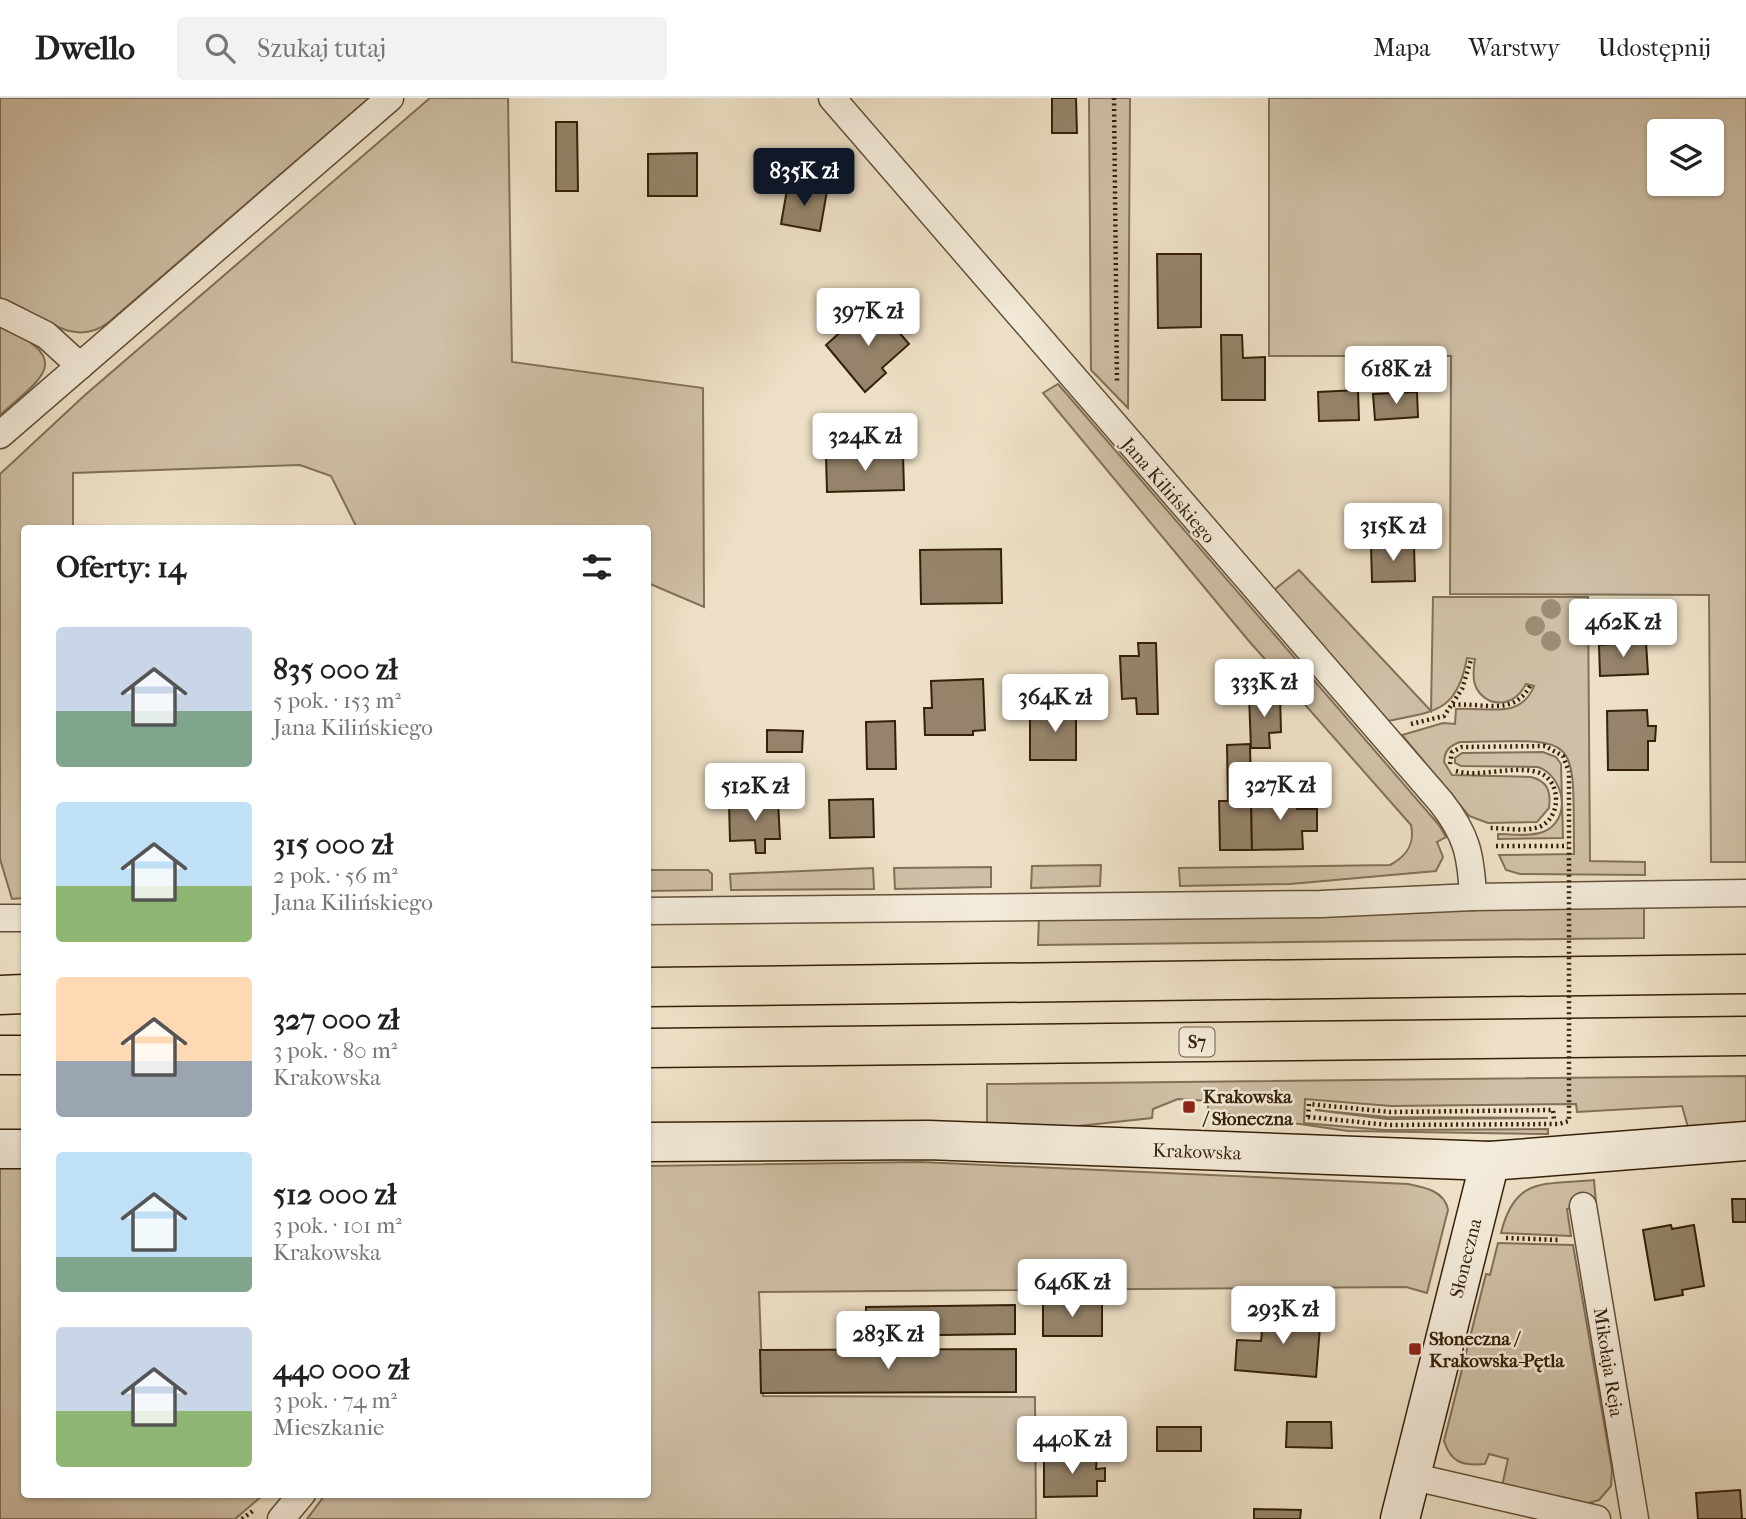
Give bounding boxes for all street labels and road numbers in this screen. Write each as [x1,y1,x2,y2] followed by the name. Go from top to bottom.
[1115,432,1220,548] street label: Jana Kilińskiego
[1180,1028,1214,1057] road number: S7
[1152,1139,1242,1165] street label: Krakowska
[1445,1216,1487,1300] street label: Słoneczna
[1589,1306,1628,1419] street label: Mikołaja Reja

